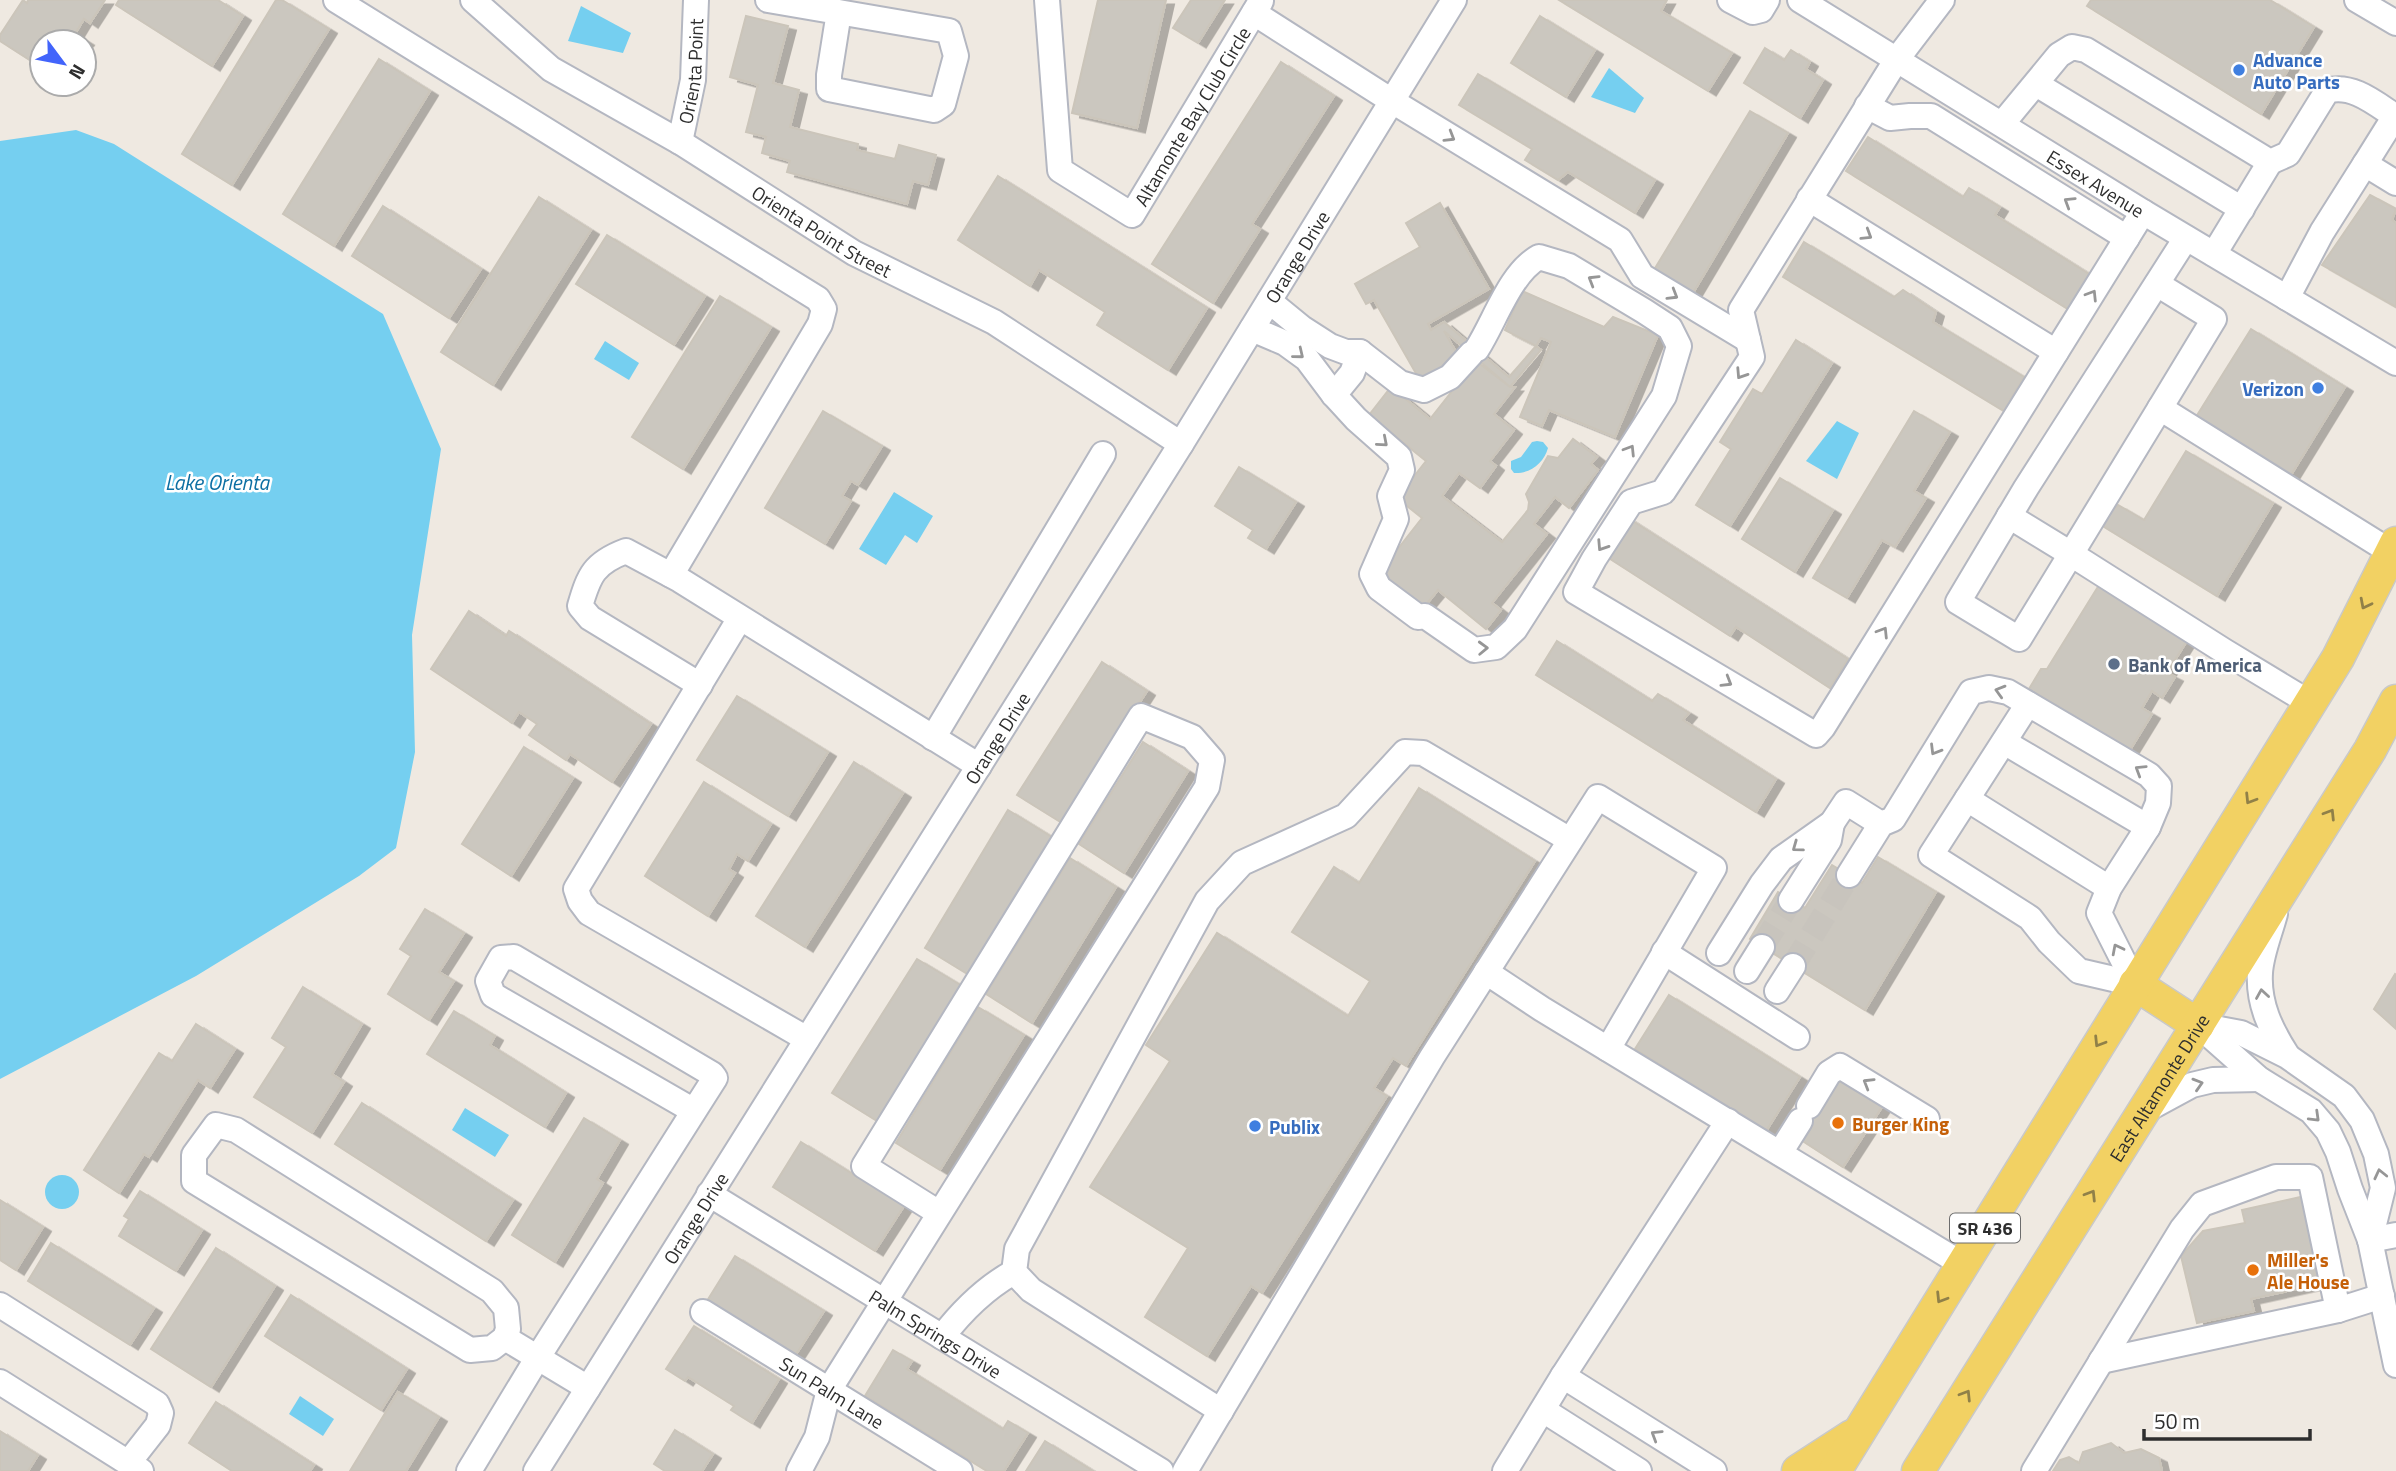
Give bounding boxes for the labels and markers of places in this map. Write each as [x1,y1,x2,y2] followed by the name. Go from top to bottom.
[2253,45,2340,96] place label: Advance Auto Parts
[2231,62,2247,78] marker: Advance Auto Parts
[2242,374,2304,403] place label: Verizon
[2310,380,2326,396] marker: Verizon
[2128,650,2262,679] place label: Bank of America
[2106,656,2122,672] marker: Bank of America
[1852,1109,1949,1138] place label: Burger King
[1269,1112,1320,1141] place label: Publix
[1830,1115,1846,1131] marker: Burger King
[1247,1118,1263,1134] marker: Publix
[2267,1245,2350,1296] place label: Miller's Ale House
[2245,1262,2261,1278] marker: Miller's Ale House

